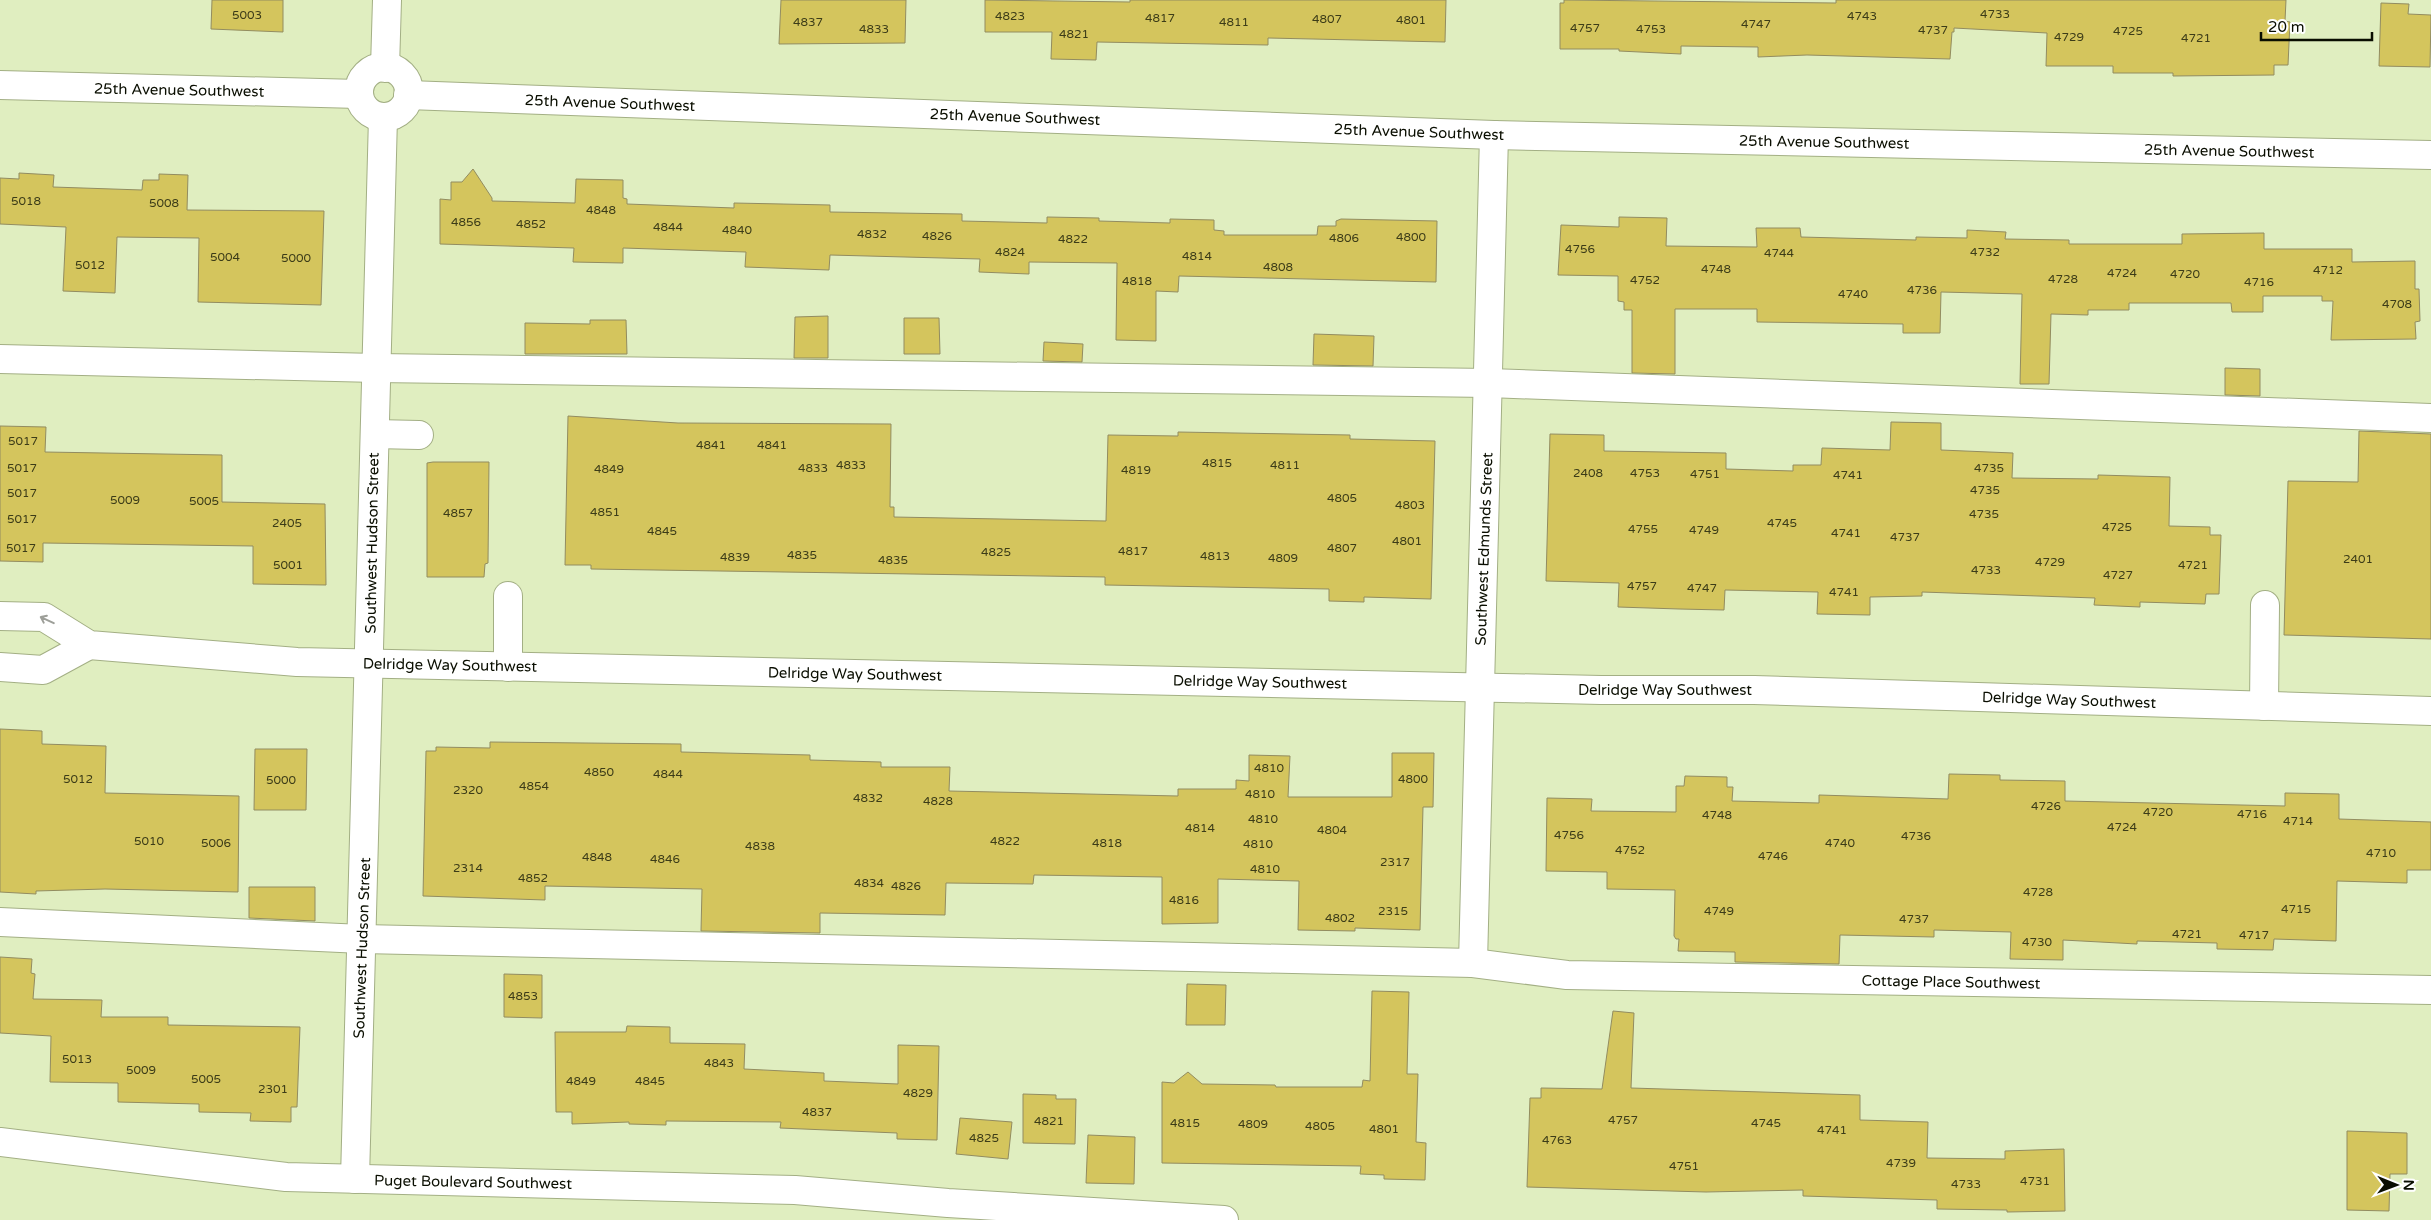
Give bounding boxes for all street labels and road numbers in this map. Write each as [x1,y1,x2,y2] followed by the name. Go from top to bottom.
[94,80,265,100] street label: 25th Avenue Southwest
[524,91,696,115] street label: 25th Avenue Southwest
[929,105,1101,129] street label: 25th Avenue Southwest
[1333,120,1505,144] street label: 25th Avenue Southwest
[1739,132,1910,152] street label: 25th Avenue Southwest
[2144,141,2315,161] street label: 25th Avenue Southwest
[361,452,383,634] street label: Southwest Hudson Street
[1472,452,1496,646] street label: Southwest Edmunds Street
[363,654,538,676] street label: Delridge Way Southwest
[768,663,943,685] street label: Delridge Way Southwest
[1173,671,1348,693] street label: Delridge Way Southwest
[1578,681,1752,699] street label: Delridge Way Southwest
[1982,688,2157,712] street label: Delridge Way Southwest
[350,857,374,1039] street label: Southwest Hudson Street
[1861,971,2041,993] street label: Cottage Place Southwest
[374,1171,572,1193] street label: Puget Boulevard Southwest

